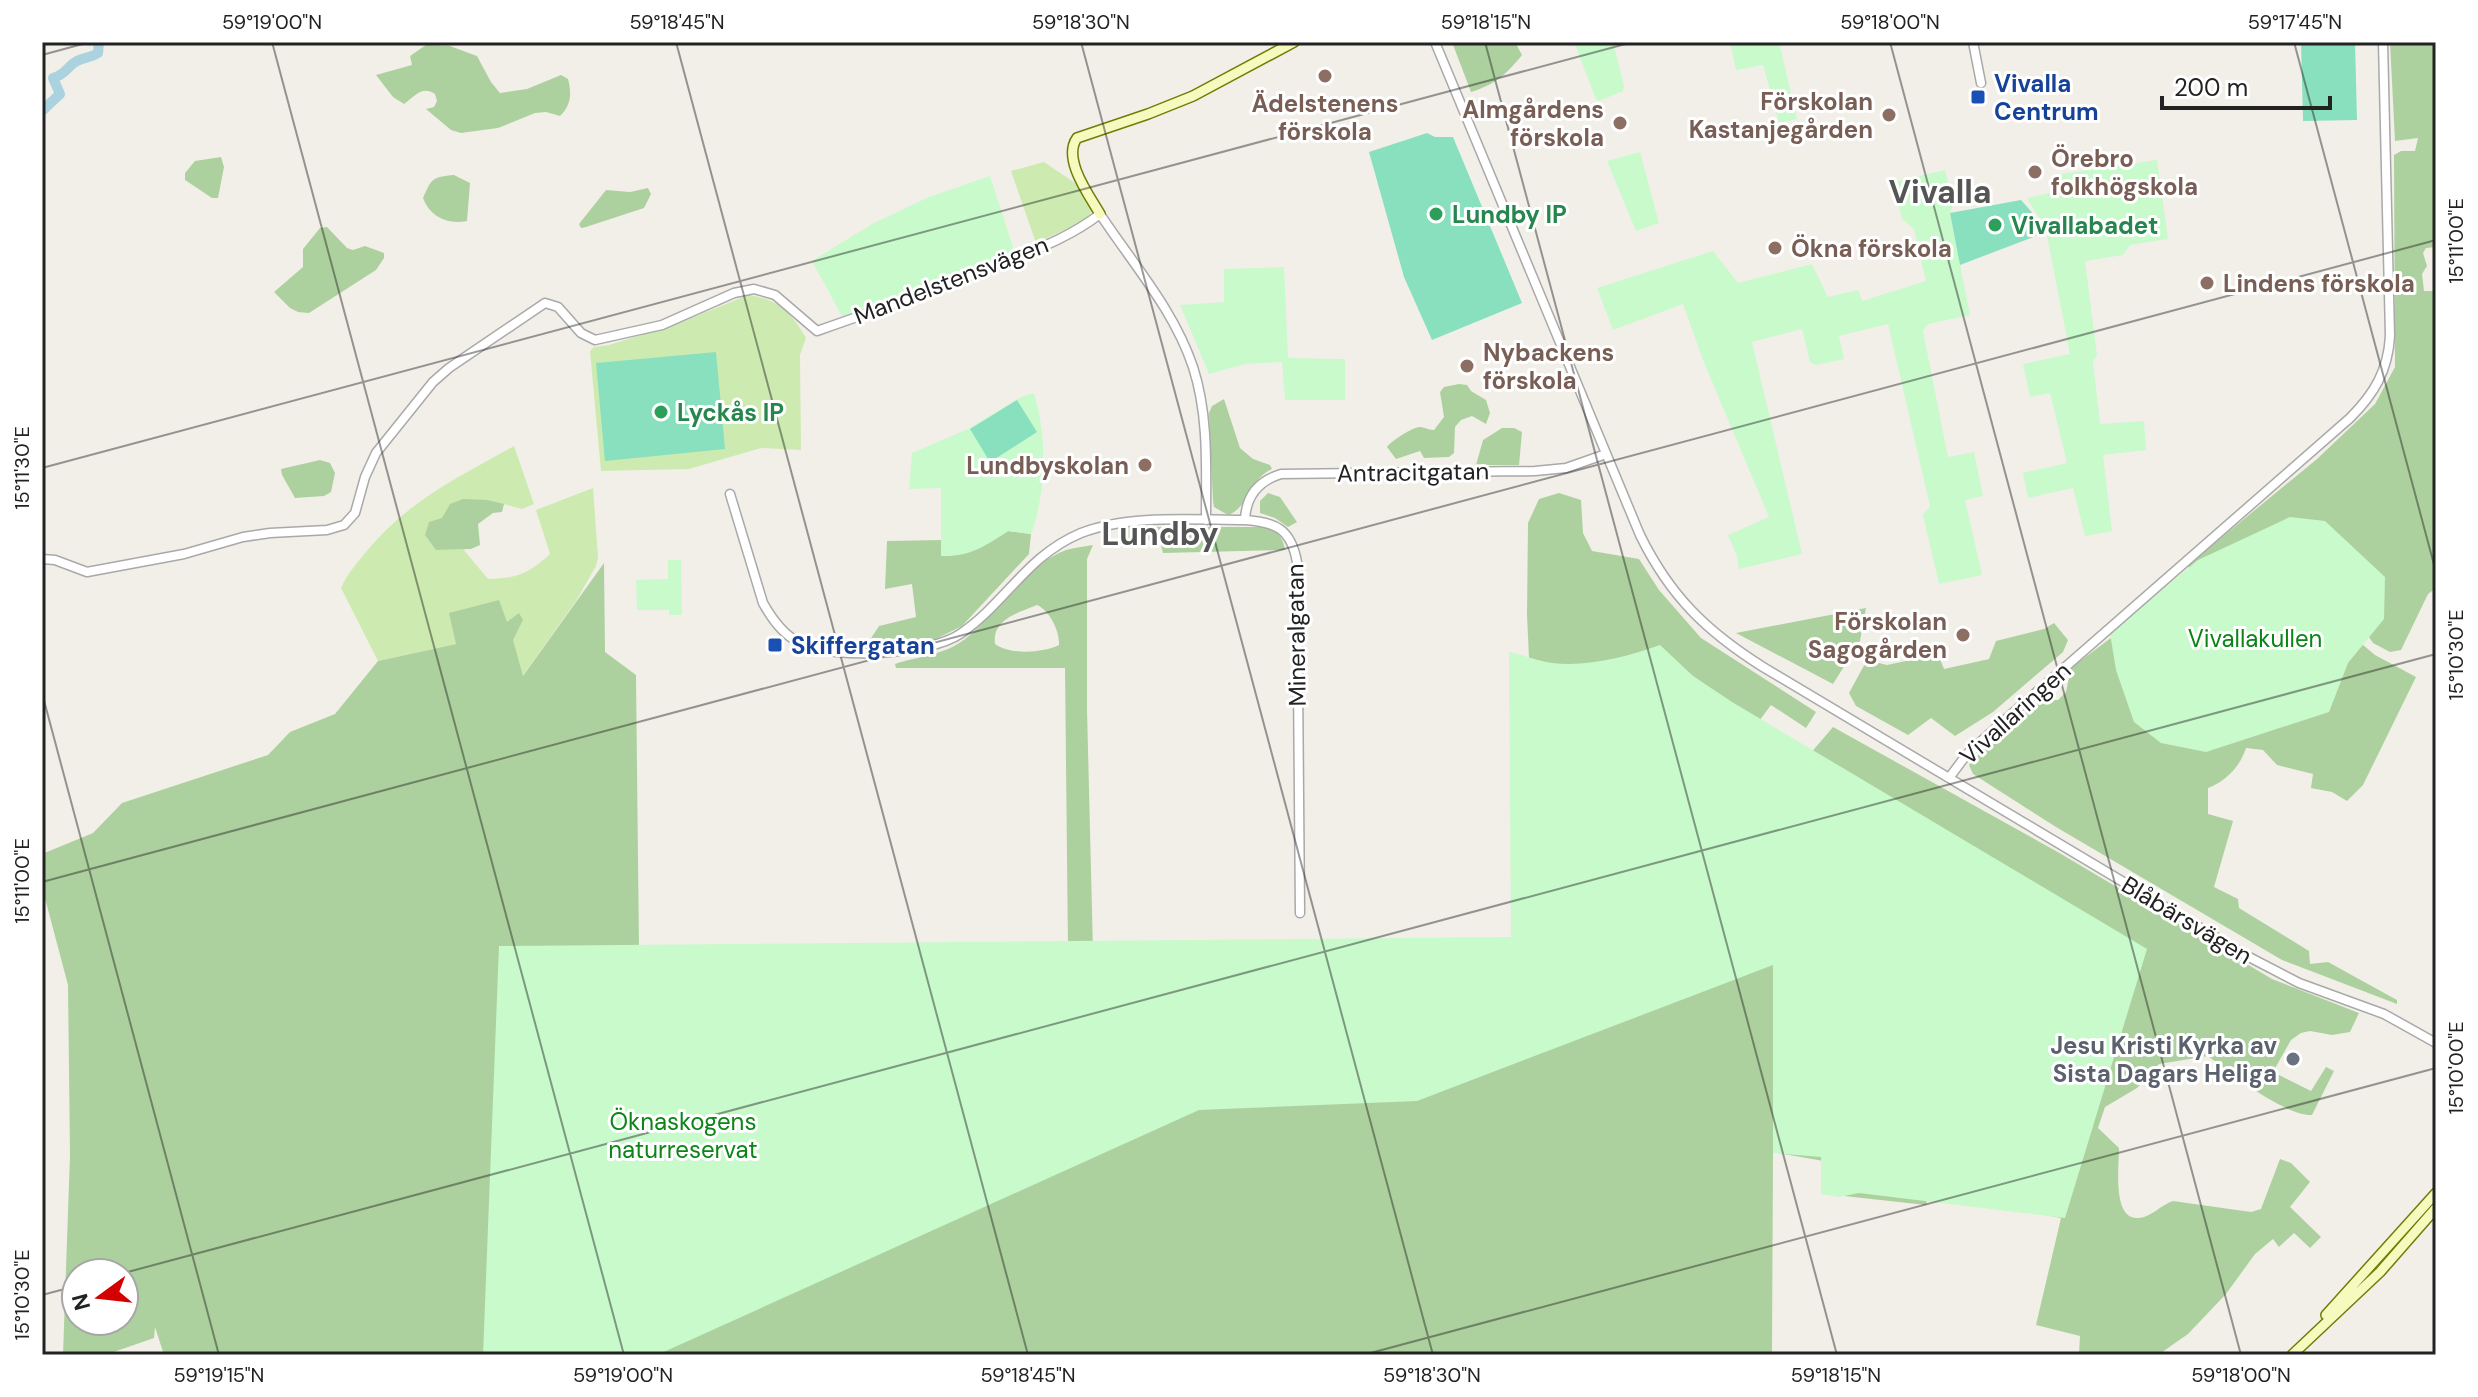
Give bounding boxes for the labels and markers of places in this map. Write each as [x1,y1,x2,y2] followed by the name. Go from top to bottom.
[1316,67,1334,85] marker: Ädelstenens förskola
[1994,68,2099,127] place label: Vivalla Centrum
[1689,86,1873,145] place label: Förskolan Kastanjegården
[1252,88,1398,147] place label: Ädelstenens förskola
[1969,88,1987,106] marker: Vivalla Centrum
[1462,94,1604,153] place label: Almgårdens förskola
[1880,106,1898,124] marker: Förskolan Kastanjegården
[1611,114,1629,132] marker: Almgårdens förskola
[2051,143,2198,202] place label: Örebro folkhögskola
[2026,163,2044,181] marker: Örebro folkhögskola
[1452,199,1567,230] place label: Lundby IP
[1427,205,1445,223] marker: Lundby IP
[2011,210,2158,241] place label: Vivallabadet
[1986,216,2004,234] marker: Vivallabadet
[1791,233,1952,264] place label: Ökna förskola
[1766,239,1784,257] marker: Ökna förskola
[2223,268,2415,299] place label: Lindens förskola
[2198,274,2216,292] marker: Lindens förskola
[1483,337,1614,396] place label: Nybackens förskola
[1458,357,1476,375] marker: Nybackens förskola
[677,397,784,428] place label: Lyckås IP
[652,403,670,421] marker: Lyckås IP
[966,450,1129,481] place label: Lundbyskolan
[1136,456,1154,474] marker: Lundbyskolan
[1808,606,1947,665] place label: Förskolan Sagogården
[1954,626,1972,644] marker: Förskolan Sagogården
[791,630,935,661] place label: Skiffergatan
[766,636,784,654] marker: Skiffergatan
[2050,1030,2277,1089] place label: Jesu Kristi Kyrka av Sista Dagars Heliga
[2284,1050,2302,1068] marker: Jesu Kristi Kyrka av Sista Dagars Heliga

